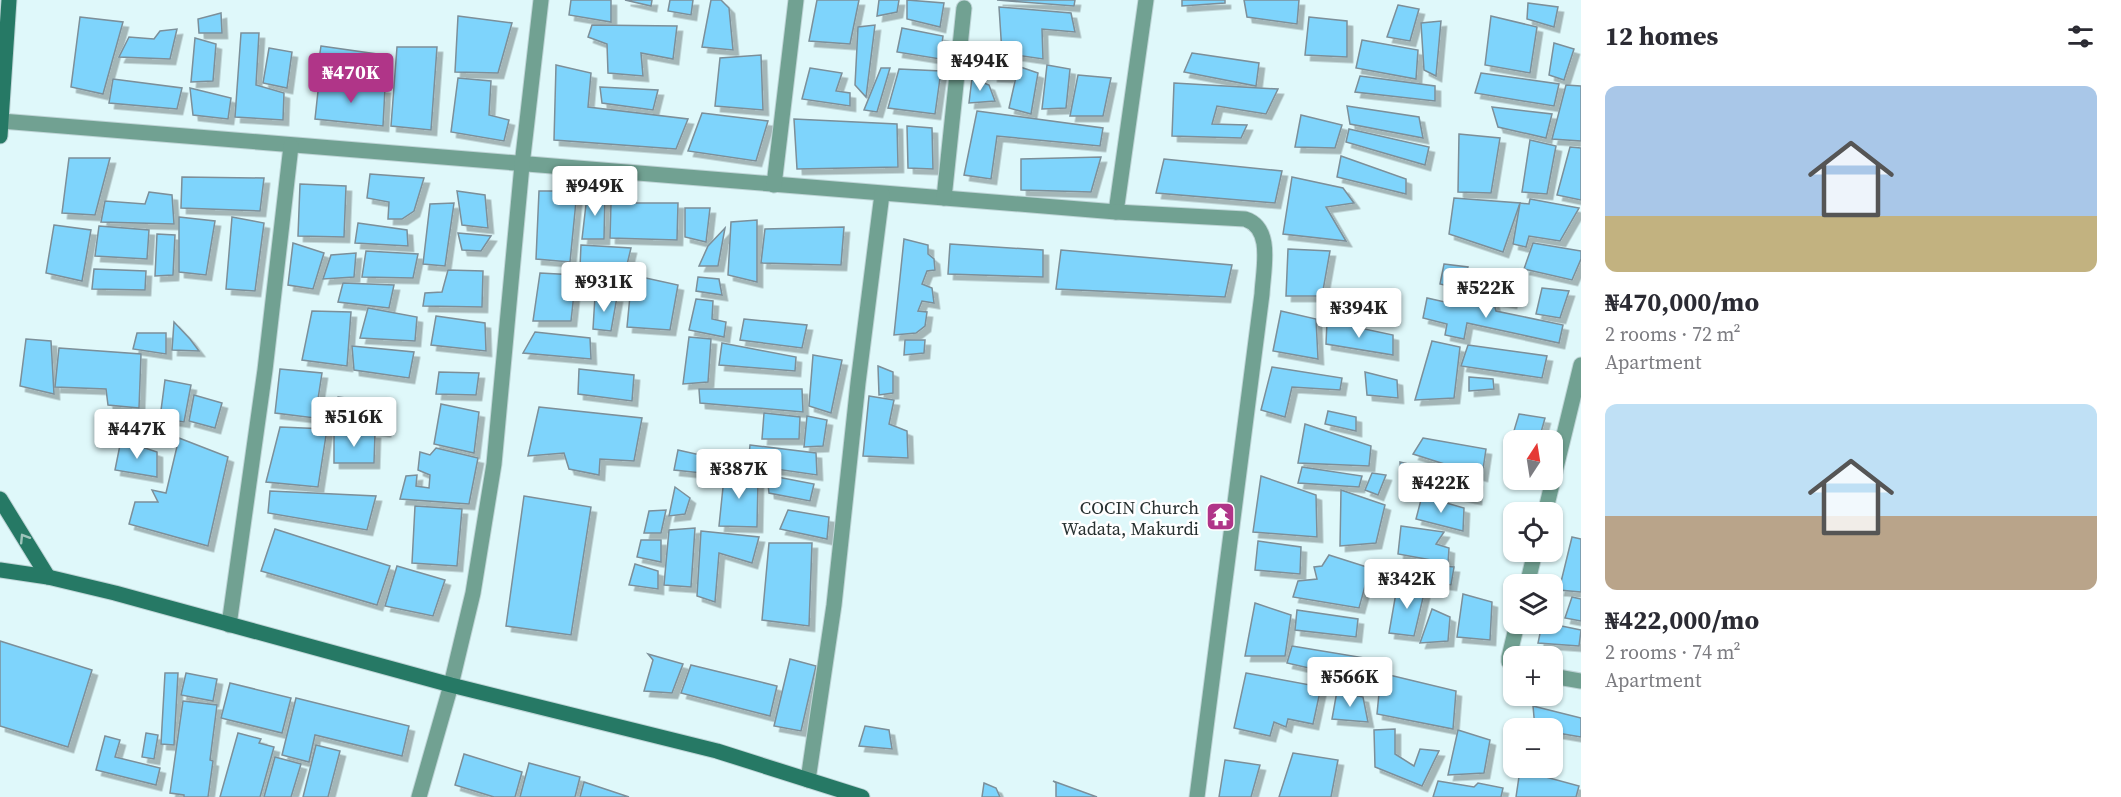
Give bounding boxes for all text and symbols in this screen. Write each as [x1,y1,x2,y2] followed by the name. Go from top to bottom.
[1605,18,1718,54] text: 12 homes
[2064,20,2097,53] icon: filters
[938,41,1022,92] pin: ₦494K
[951,46,1009,74] text: ₦494K
[309,53,393,104] pin: ₦470K
[322,58,380,86] text: ₦470K
[1797,125,1905,233] icon: home
[553,166,637,217] pin: ₦949K
[566,171,624,199] text: ₦949K
[562,262,646,313] pin: ₦931K
[575,267,633,295] text: ₦931K
[1444,268,1528,319] pin: ₦522K
[1457,273,1515,301] text: ₦522K
[1605,284,1759,320] text: ₦470,000/mo
[1317,288,1401,339] pin: ₦394K
[1330,293,1388,321] text: ₦394K
[1605,320,1741,348] text: 2 rooms · 72 m²
[1605,348,1702,376] text: Apartment
[312,397,396,448] pin: ₦516K
[325,402,383,430] text: ₦516K
[95,409,179,460] pin: ₦447K
[108,414,166,442] text: ₦447K
[1503,430,1563,490] north arrow
[1503,430,1563,778] map controls
[1797,443,1905,551] icon: home
[697,449,781,500] pin: ₦387K
[710,454,768,482] text: ₦387K
[1399,463,1483,514] pin: ₦422K
[1412,468,1470,496] text: ₦422K
[1062,495,1199,541] place label: COCIN Church Wadata, Makurdi
[1204,501,1236,533] temple icon: COCIN Church Wadata, Makurdi
[1503,502,1563,562] button: locate
[20,534,32,544] one-way arrow
[1365,559,1449,610] pin: ₦342K
[1378,564,1436,592] text: ₦342K
[1503,574,1563,634] button: layers
[1605,602,1759,638] text: ₦422,000/mo
[1605,638,1741,666] text: 2 rooms · 74 m²
[1503,646,1563,706] button: +
[1308,657,1392,708] pin: ₦566K
[1321,662,1379,690] text: ₦566K
[1605,666,1702,694] text: Apartment
[1503,718,1563,778] button: −

